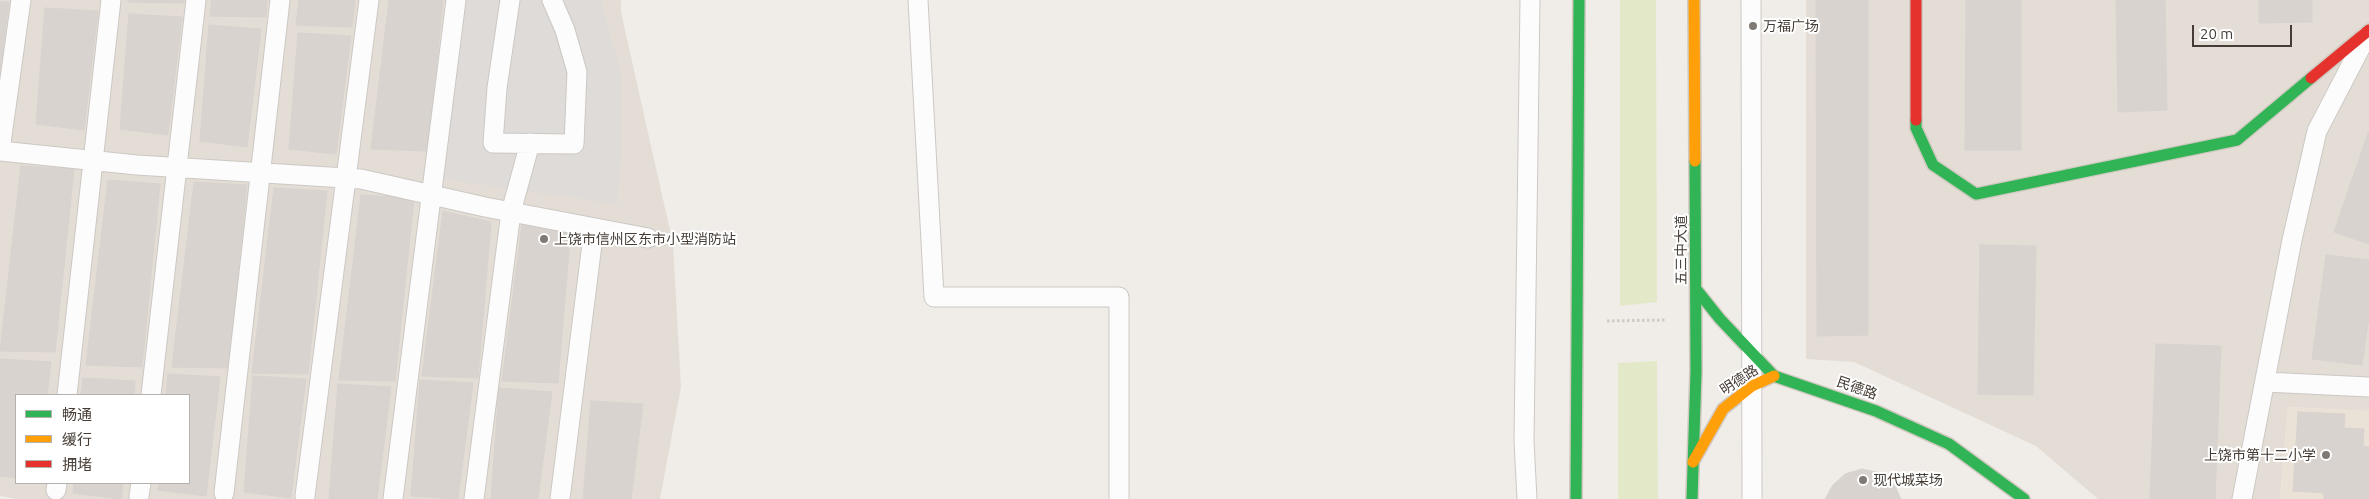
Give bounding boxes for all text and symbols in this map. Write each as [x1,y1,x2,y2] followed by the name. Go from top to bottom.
[2194,15,2294,47] scale bar
[1763,18,1819,34] place label: 万福广场
[1747,20,1759,32] marker: 万福广场
[2200,25,2233,42] text: 20 m
[1673,215,1689,285] street label: 五三中大道
[554,231,736,247] place label: 上饶市信州区东市小型消防站
[538,233,550,245] marker: 上饶市信州区东市小型消防站
[1717,362,1761,398] street label: 明德路
[1834,373,1880,403] street label: 民德路
[15,394,190,484] legend
[62,406,92,423] text: 畅通
[62,431,92,448] text: 缓行
[2204,447,2316,463] place label: 上饶市第十二小学
[2320,449,2332,461] marker: 上饶市第十二小学
[62,456,92,473] text: 拥堵
[1873,472,1943,488] place label: 现代城菜场
[1857,474,1869,486] marker: 现代城菜场

